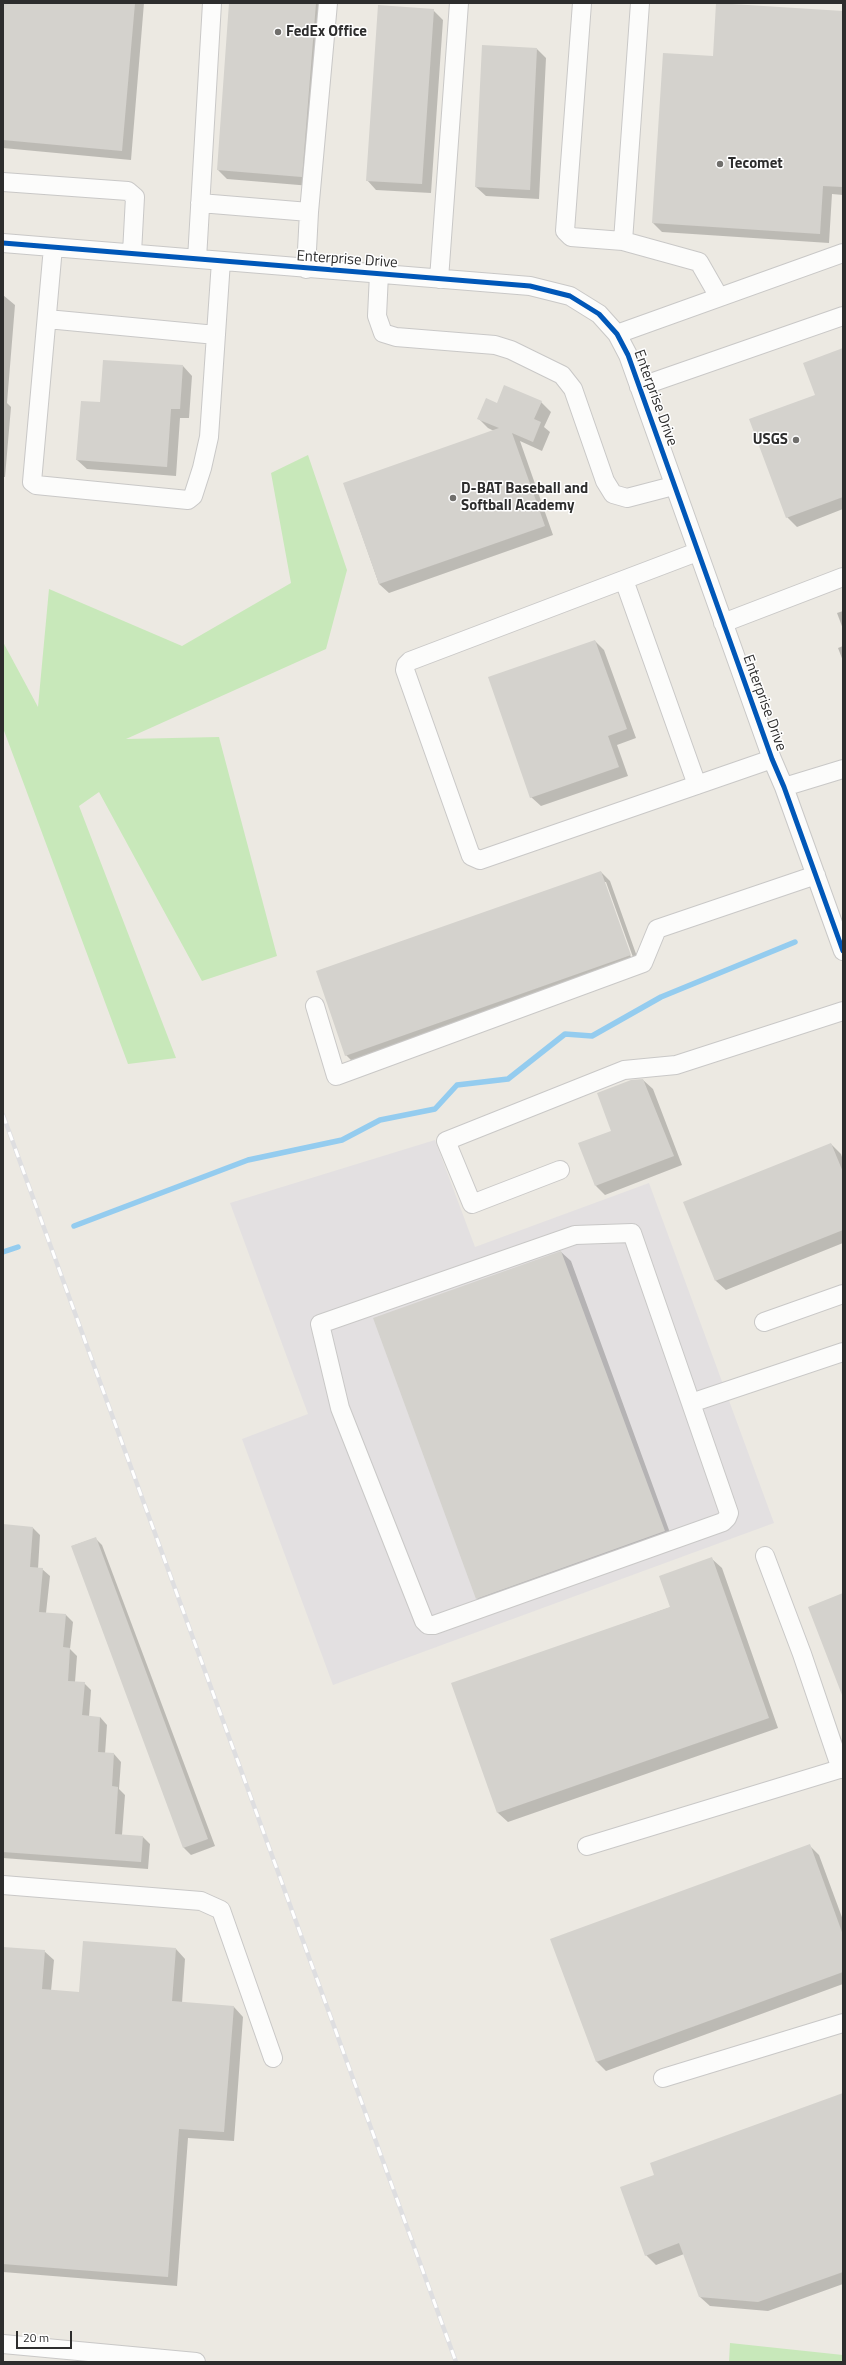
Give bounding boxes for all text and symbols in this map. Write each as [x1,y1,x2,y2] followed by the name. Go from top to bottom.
[286,23,367,41] place label: FedEx Office
[273,27,283,37] marker: FedEx Office
[728,155,783,173] place label: Tecomet
[715,159,725,169] marker: Tecomet
[296,247,398,273] street label: Enterprise Drive
[629,347,681,449] street label: Enterprise Drive
[753,431,788,449] place label: USGS
[791,435,801,445] marker: USGS
[461,480,588,515] place label: D-BAT Baseball and Softball Academy
[448,493,458,503] marker: D-BAT Baseball and Softball Academy
[738,652,790,754] street label: Enterprise Drive
[18,2323,74,2349] scale bar
[23,2328,49,2347] text: 20 m

